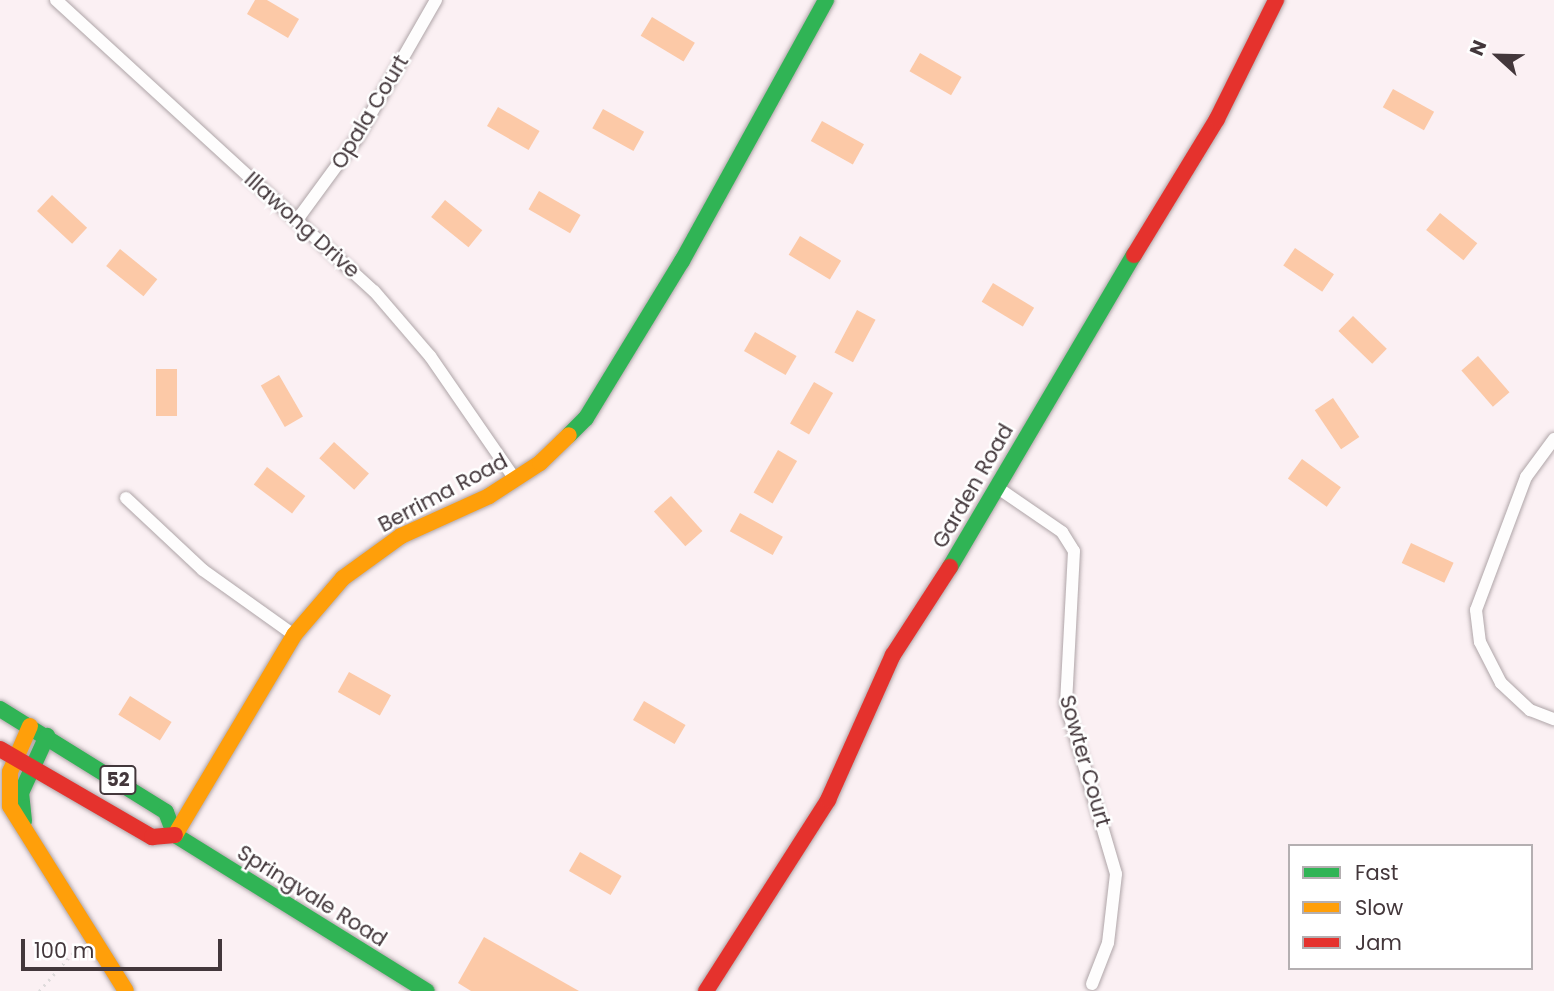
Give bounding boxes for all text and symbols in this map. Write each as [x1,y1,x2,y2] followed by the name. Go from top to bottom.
[1463,21,1533,91] north arrow
[1463,36,1493,60] text: N
[326,50,414,174] street label: Opala Court
[239,167,365,283] street label: Illawong Drive
[927,419,1019,553] street label: Garden Road
[374,448,512,538] street label: Berrima Road
[1054,692,1116,830] street label: Sowter Court
[99,764,137,796] road number: 52
[233,840,391,952] street label: Springvale Road
[1288,844,1533,970] legend
[1355,858,1398,887] text: Fast
[1355,893,1403,922] text: Slow
[24,925,226,969] scale bar
[1355,928,1402,957] text: Jam
[34,936,94,965] text: 100 m

